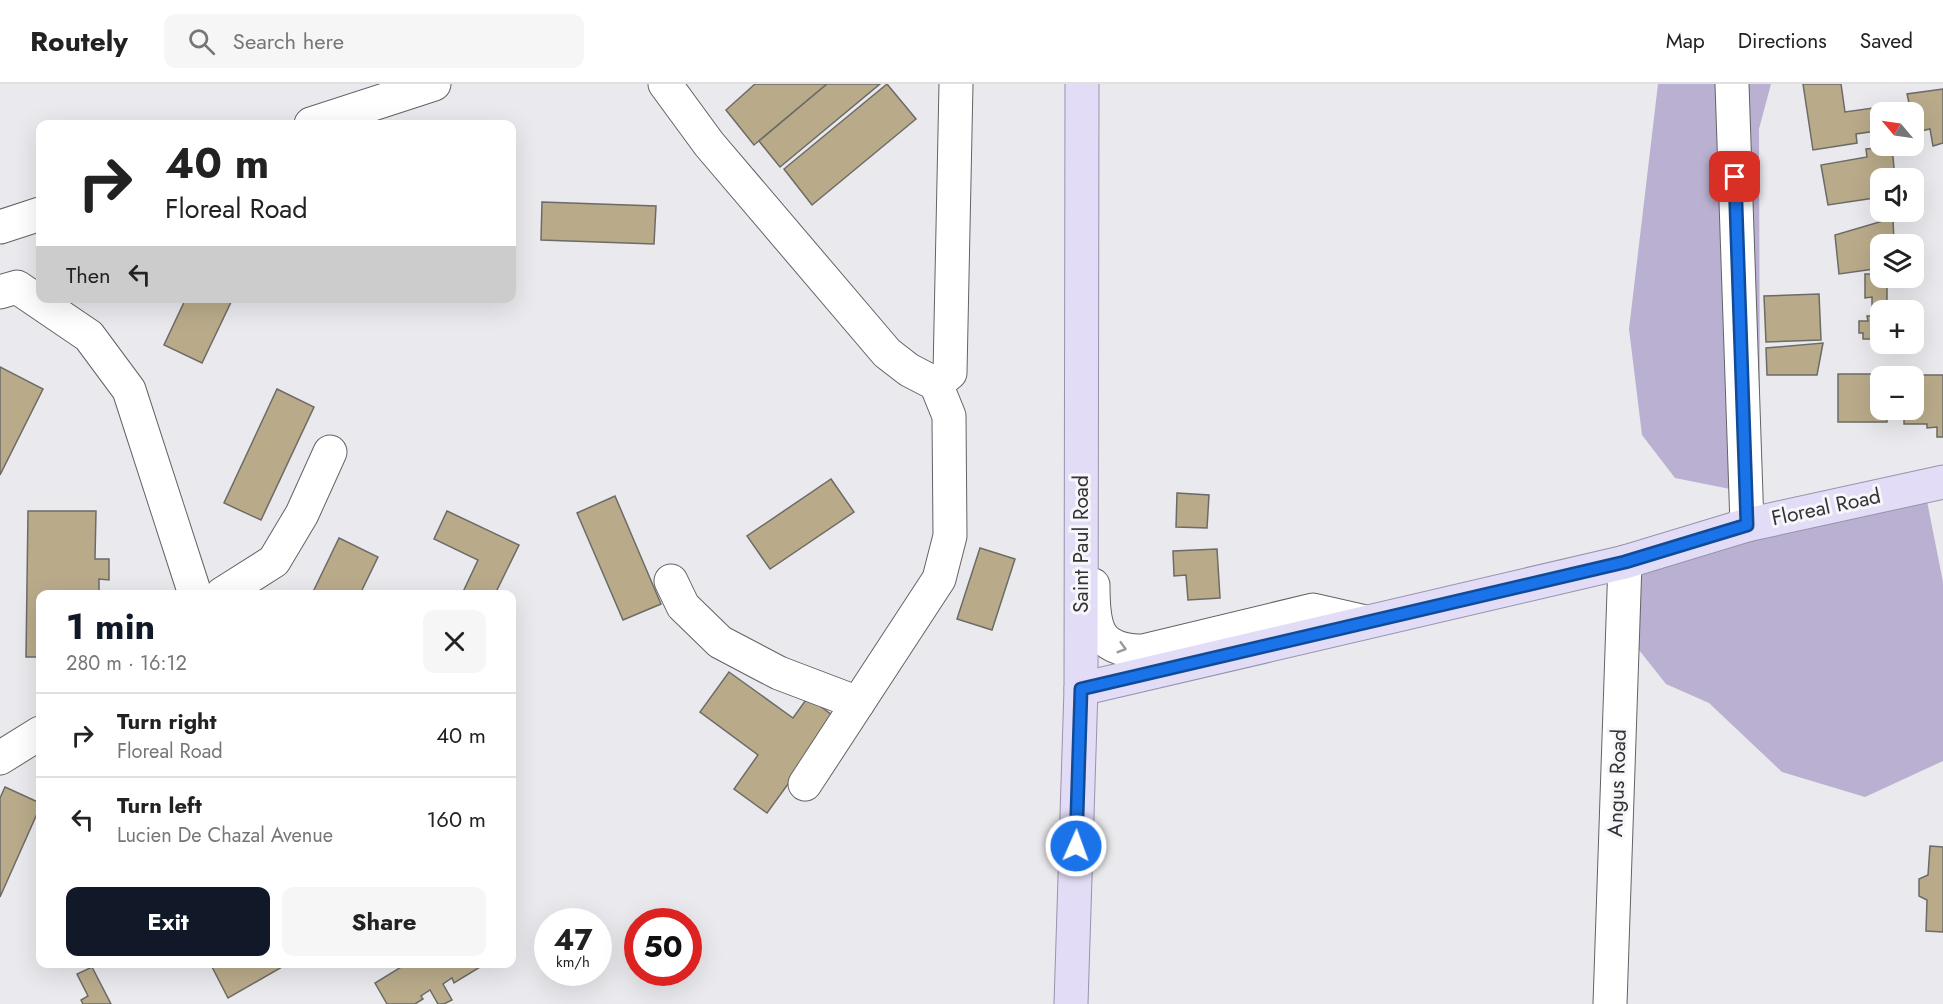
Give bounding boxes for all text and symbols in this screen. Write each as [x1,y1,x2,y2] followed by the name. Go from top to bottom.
[164,14,584,68] search box
[30,21,128,62] text: Routely
[185,25,218,58] icon: search
[233,25,344,57] text: Search here
[1666,26,1705,56] text: Map
[1738,26,1827,56] text: Directions
[1860,26,1913,56] text: Saved
[1870,102,1924,156] north arrow
[1870,102,1924,420] map controls
[165,133,269,194] text: 40 m
[66,144,144,222] icon: right
[1709,151,1760,202] pin
[1718,160,1751,193] icon: arrive
[1870,168,1924,222] button: sound
[165,189,308,228] text: Floreal Road
[1870,234,1924,288] button: layers
[123,258,156,291] icon: left
[66,259,111,291] text: Then
[1870,300,1924,354] button: +
[1870,366,1924,420] button: −
[1066,475,1096,613] street label: Saint Paul Road
[1769,481,1883,533] street label: Floreal Road
[66,600,155,652] text: 1 min
[423,610,486,673] button: close
[1116,641,1127,653] one-way arrow
[66,649,187,678] text: 280 m · 16:12
[117,705,217,737] text: Turn right
[66,719,99,752] icon: right
[436,719,486,751] text: 40 m
[1600,729,1634,837] street label: Angus Road
[117,737,223,766] text: Floreal Road
[117,789,202,821] text: Turn left
[66,803,99,836] icon: left
[426,803,486,835] text: 160 m
[1044,814,1108,878] position arrow
[117,821,333,850] text: Lucien De Chazal Avenue
[66,887,270,956] button: Exit
[282,887,486,956] button: Share
[624,908,702,986] speed limit sign: 50
[553,918,593,961] text: 47
[556,951,590,973] text: km/h

